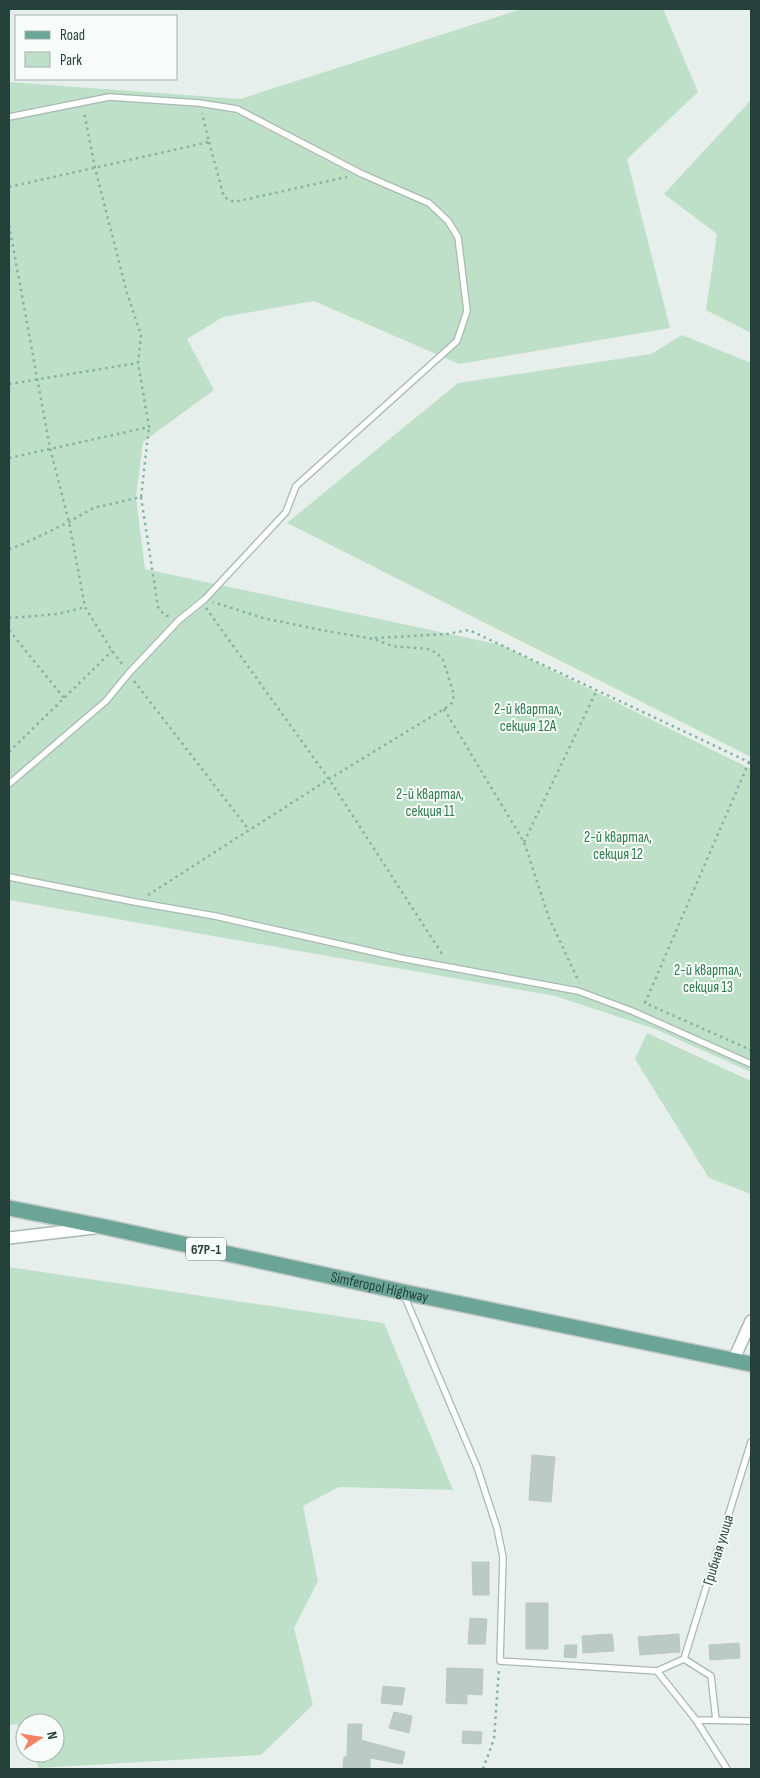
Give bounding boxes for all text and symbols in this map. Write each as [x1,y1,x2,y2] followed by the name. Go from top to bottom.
[15,15,178,80] legend
[60,26,85,45] text: Road
[60,51,82,70] text: Park
[494,700,562,736] park label: 2-й квартал, секция 12А
[396,785,464,821] park label: 2-й квартал, секция 11
[584,828,652,864] park label: 2-й квартал, секция 12
[674,961,742,997] park label: 2-й квартал, секция 13
[186,1238,226,1260] road number: 67Р-1
[329,1268,430,1307] street label: Simferopol Highway
[699,1512,738,1588] street label: Грибная улица
[15,1713,65,1763] north arrow
[43,1730,61,1741] text: N

